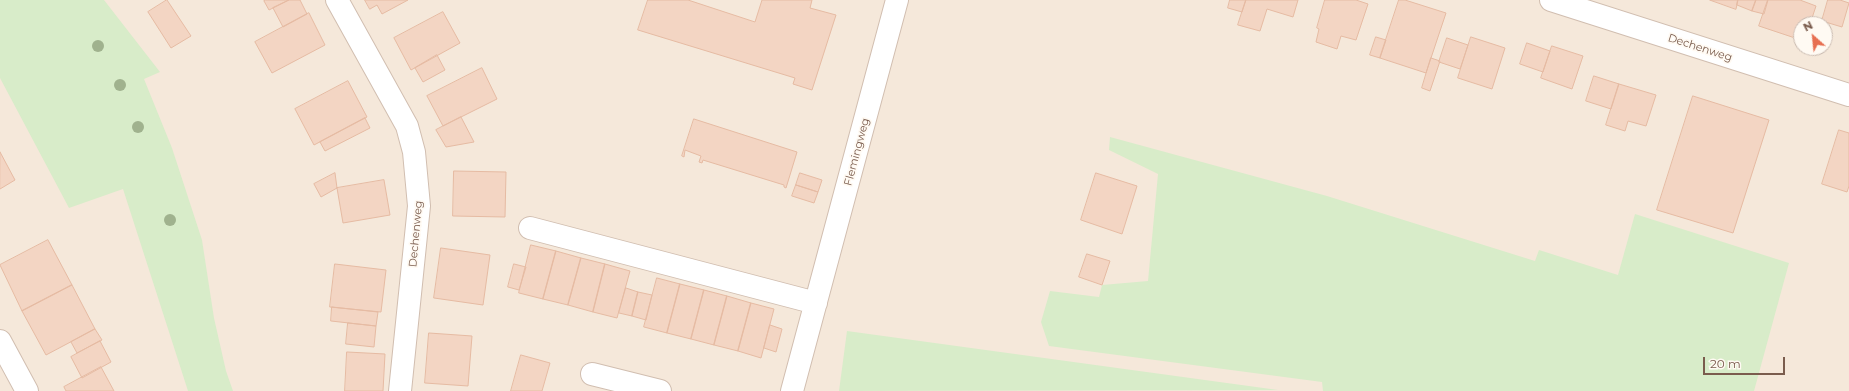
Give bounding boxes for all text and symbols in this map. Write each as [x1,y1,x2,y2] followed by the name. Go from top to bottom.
[1793,16,1833,56] north arrow
[1801,18,1815,34] text: N
[1666,31,1734,65] street label: Dechenweg
[842,117,872,187] street label: Flemingweg
[407,200,425,268] street label: Dechenweg
[1705,349,1787,375] scale bar
[1710,356,1741,371] text: 20 m

